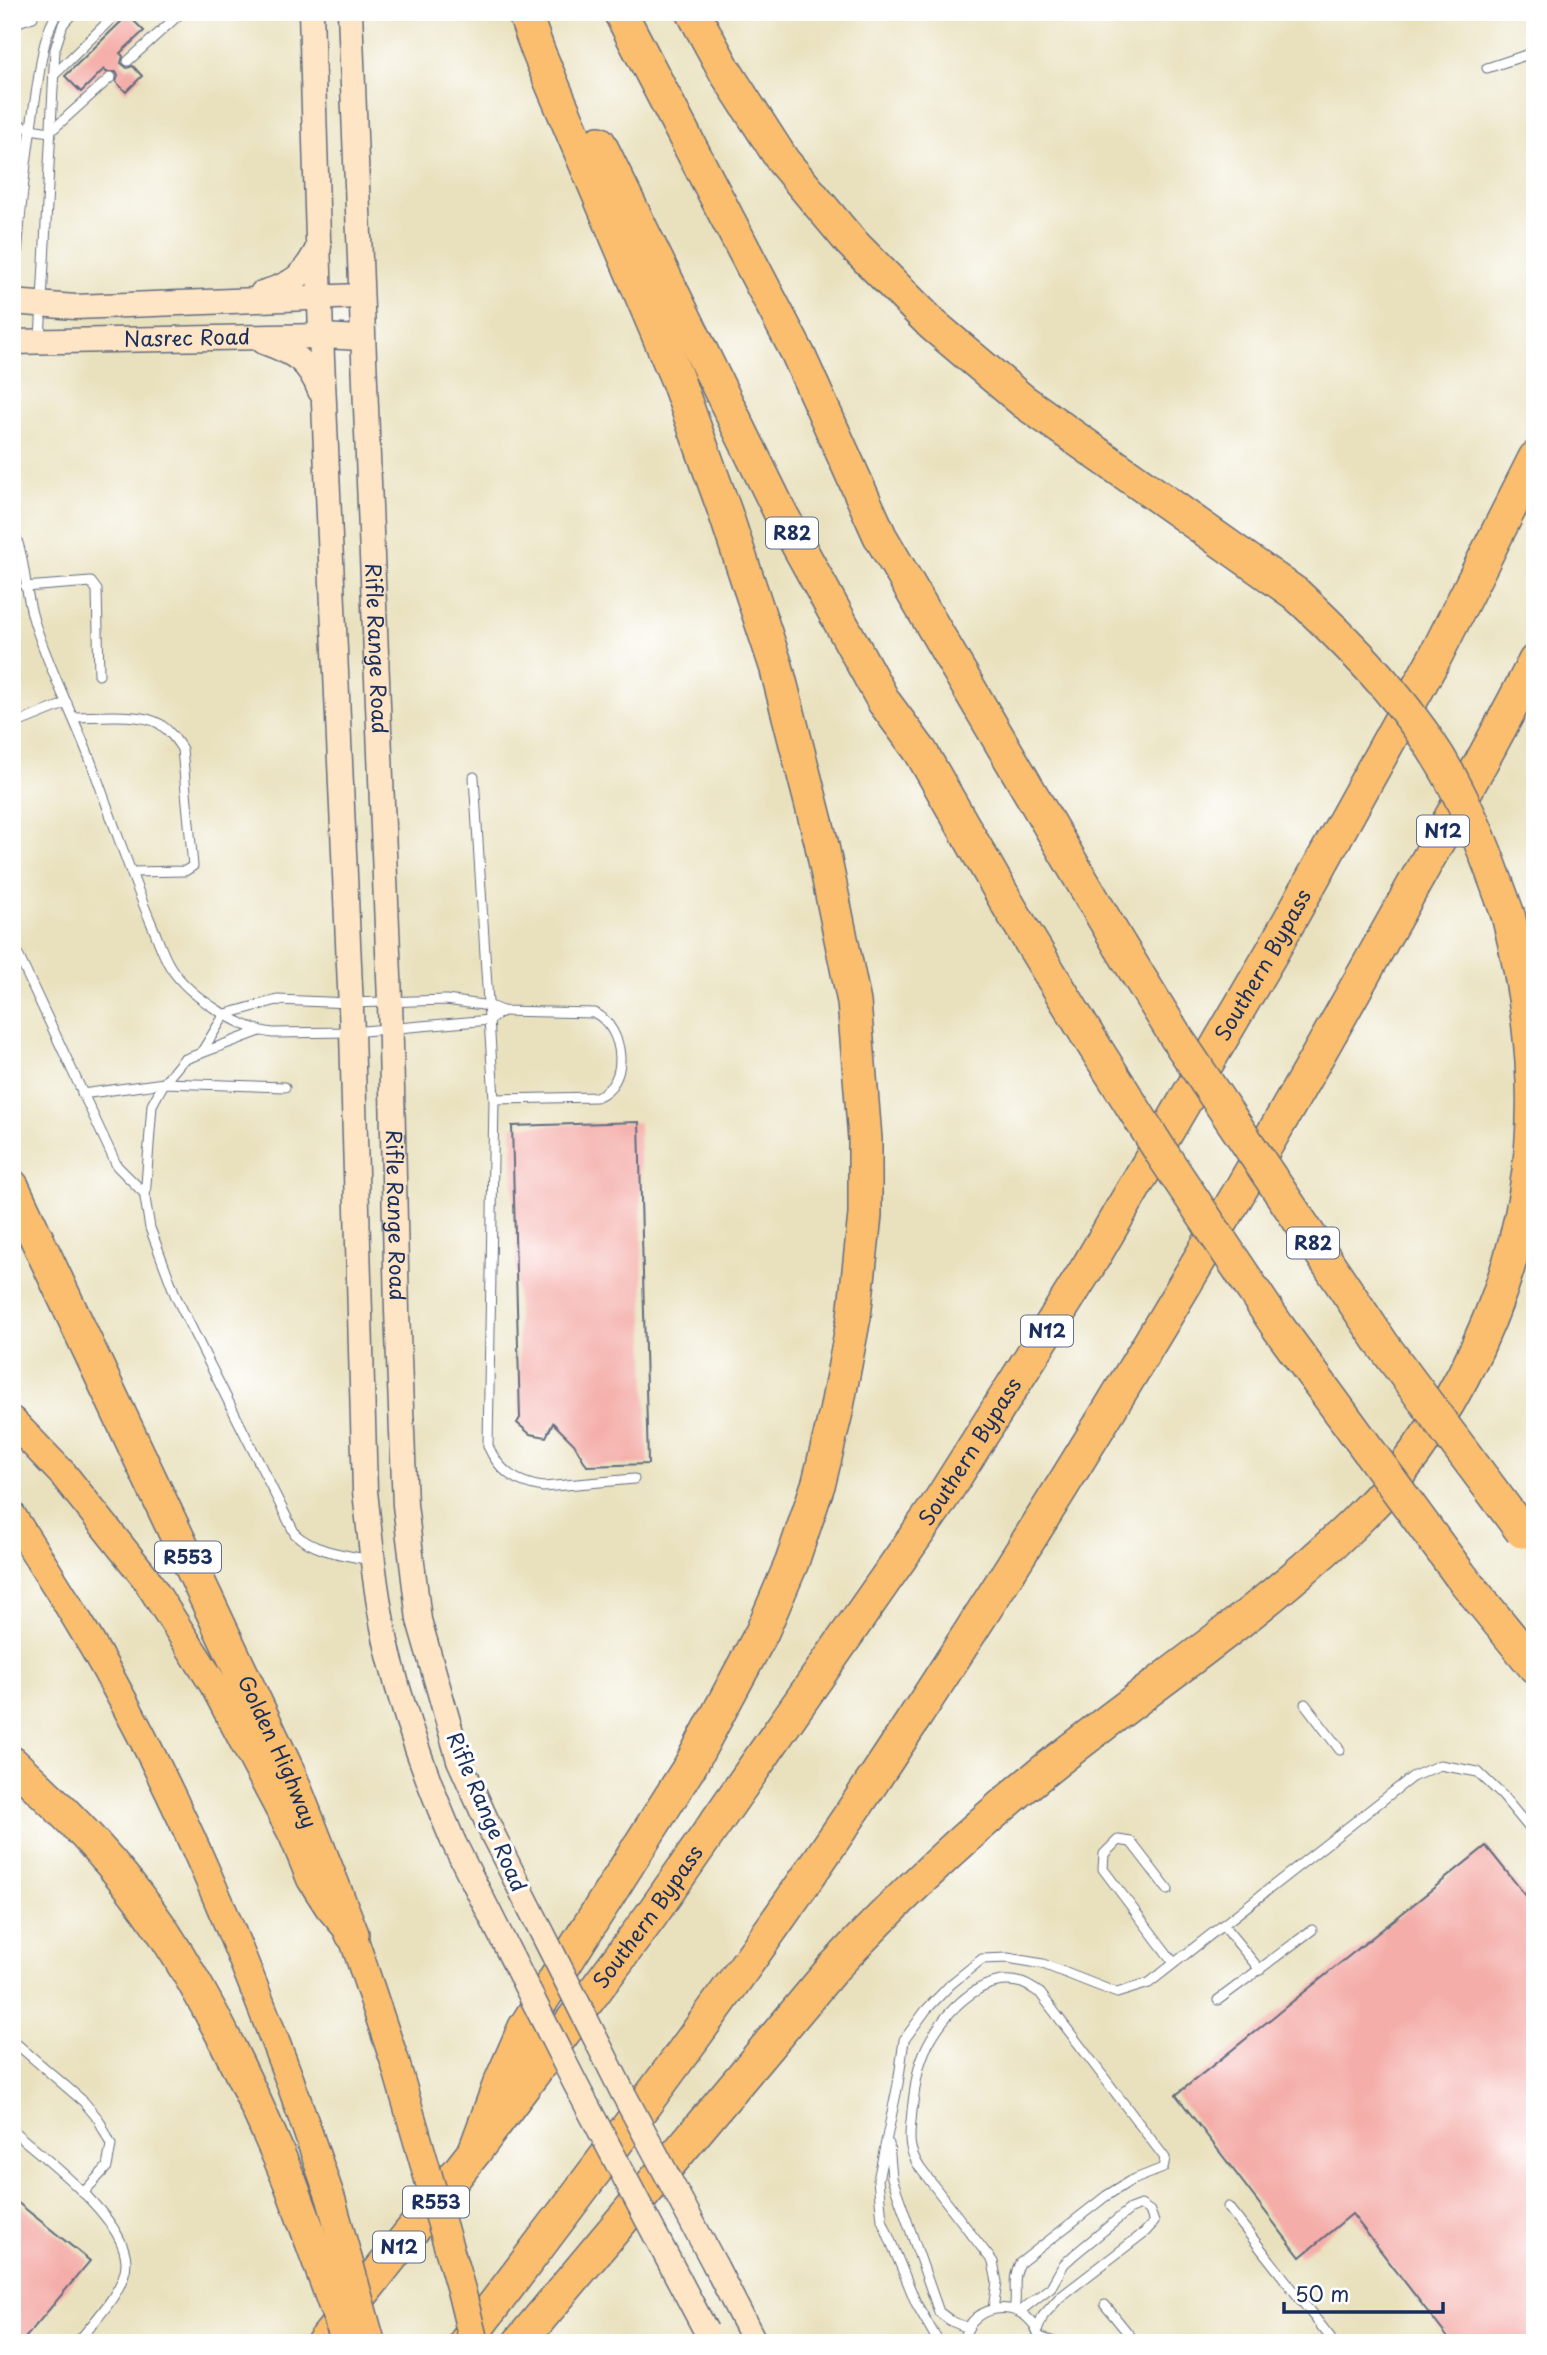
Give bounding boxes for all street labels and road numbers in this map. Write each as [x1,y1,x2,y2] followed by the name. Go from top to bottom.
[124,319,250,354] street label: Nasrec Road
[766,518,818,548] road number: R82
[358,562,397,735] street label: Rifle Range Road
[1417,816,1469,846] road number: N12
[1205,883,1318,1046] street label: Southern Bypass
[379,1129,415,1301] street label: Rifle Range Road
[1287,1228,1339,1259] road number: R82
[1021,1316,1073,1346] road number: N12
[910,1370,1028,1532] street label: Southern Bypass
[155,1541,221,1572] road number: R553
[231,1669,327,1832] street label: Golden Highway
[440,1726,536,1896] street label: Rifle Range Road
[584,1838,710,1995] street label: Southern Bypass
[403,2186,469,2218] road number: R553
[373,2232,425,2262] road number: N12

